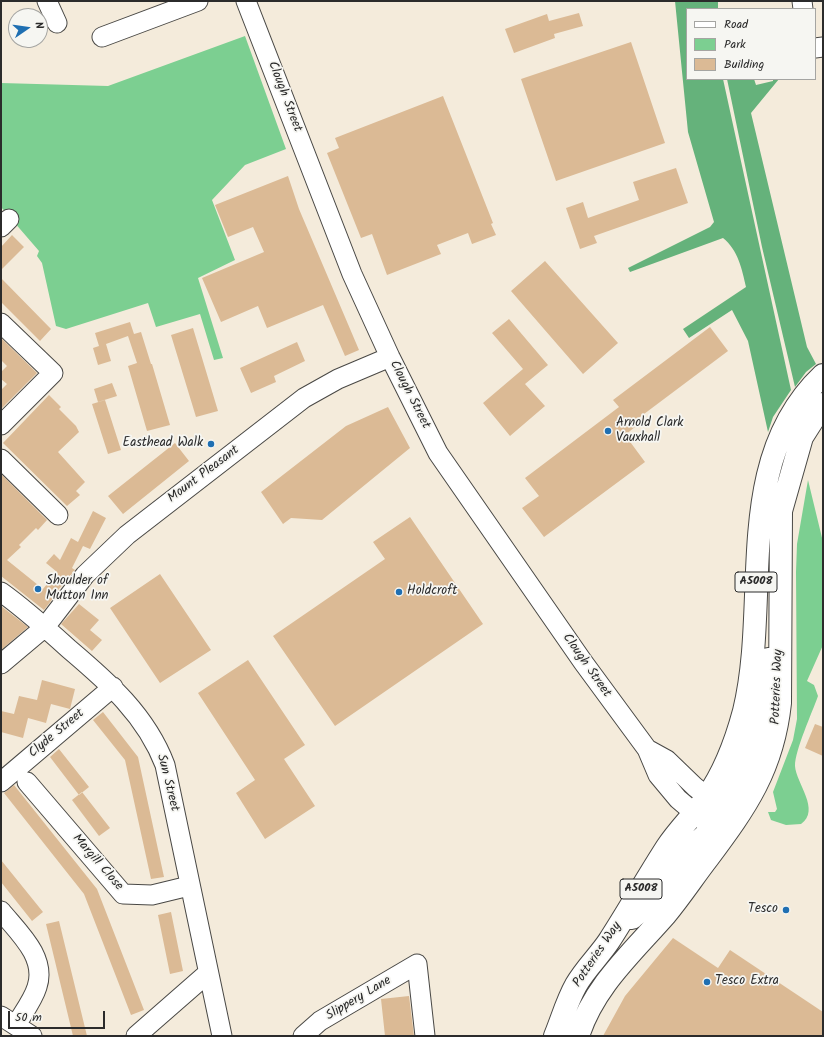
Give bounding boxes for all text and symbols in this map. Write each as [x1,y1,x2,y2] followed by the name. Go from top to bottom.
[8,8,48,48] north arrow
[686,8,816,80] legend
[724,15,748,34] text: Road
[29,20,48,31] text: N
[724,35,746,54] text: Park
[724,55,764,74] text: Building
[263,59,305,135] street label: Clough Street
[385,358,433,432] street label: Clough Street
[616,416,683,447] place label: Arnold Clark Vauxhall
[603,426,613,436] marker: Arnold Clark Vauxhall
[123,436,203,452] place label: Easthead Walk
[206,439,216,449] marker: Easthead Walk
[165,443,243,507] street label: Mount Pleasant
[735,572,777,592] road number: A5008
[46,574,108,605] place label: Shoulder of Mutton Inn
[33,584,43,594] marker: Shoulder of Mutton Inn
[407,584,457,600] place label: Holdcroft
[394,587,404,597] marker: Holdcroft
[558,631,614,701] street label: Clough Street
[769,649,787,725] street label: Potteries Way
[26,706,88,762] street label: Clyde Street
[152,753,182,813] street label: Sun Street
[68,832,126,894] street label: Margill Close
[620,879,662,899] road number: A5008
[748,902,778,918] place label: Tesco
[781,905,791,915] marker: Tesco
[571,919,625,991] street label: Potteries Way
[324,974,394,1024] street label: Slippery Lane
[715,974,779,990] place label: Tesco Extra
[702,977,712,987] marker: Tesco Extra
[10,1003,107,1029] scale bar
[15,1008,42,1027] text: 50 m

